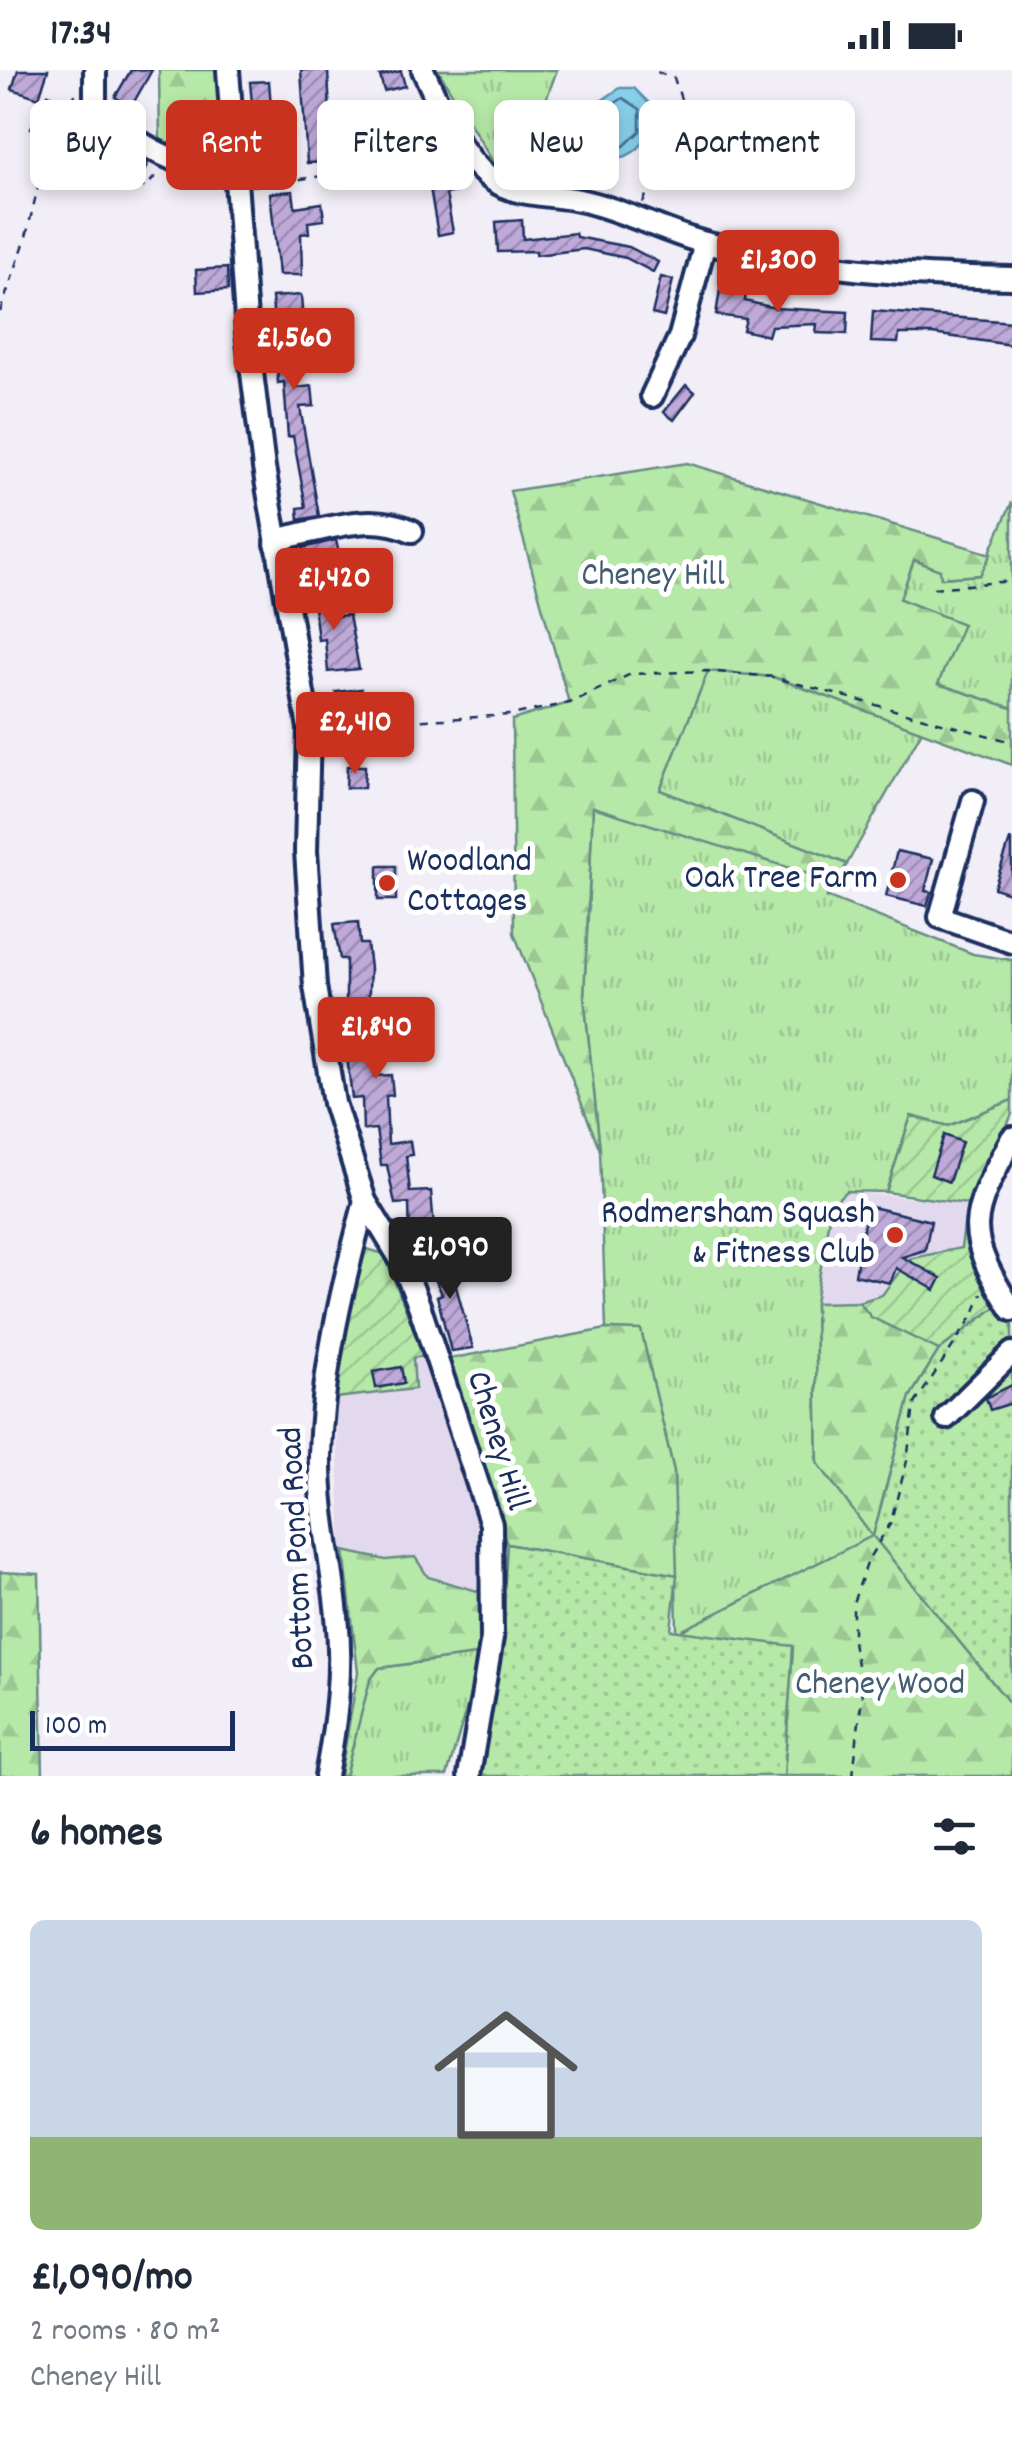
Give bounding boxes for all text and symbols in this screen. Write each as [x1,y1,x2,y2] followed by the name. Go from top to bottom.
[50,8,112,63] text: 17:34
[30,100,146,190] chip: Buy
[166,100,297,190] chip: Rent
[317,100,474,190] chip: Filters
[494,100,619,190] chip: New
[639,100,855,190] chip: Apartment
[697,230,859,315] pin: £1,300
[739,239,817,285] text: £1,300
[213,308,375,393] pin: £1,560
[255,317,333,363] text: £1,560
[253,548,415,633] pin: £1,420
[581,552,725,602] park label: Cheney Hill
[297,557,371,603] text: £1,420
[274,692,436,777] pin: £2,410
[318,701,392,747] text: £2,410
[407,838,532,928] place label: Woodland Cottages
[684,855,878,905] place label: Oak Tree Farm
[887,869,909,891] marker: Oak Tree Farm
[376,872,398,894] marker: Woodland Cottages
[295,997,457,1082] pin: £1,840
[340,1006,412,1052] text: £1,840
[601,1190,875,1280] place label: Rodmersham Squash & Fitness Club
[369,1217,531,1302] pin: £1,090
[884,1224,906,1246] marker: Rodmersham Squash & Fitness Club
[411,1226,489,1272] text: £1,090
[451,1365,541,1517] street label: Cheney Hill
[268,1425,330,1671] street label: Bottom Pond Road
[795,1661,965,1711] park label: Cheney Wood
[30,1706,235,1750] scale bar
[45,1708,107,1748] text: 100 m
[30,1806,163,1866] text: 6 homes
[927,1809,982,1864] icon: filters
[416,1985,596,2165] icon: home
[30,2250,193,2310] text: £1,090/mo
[30,2310,220,2356] text: 2 rooms · 80 m²
[30,2356,161,2402] text: Cheney Hill

